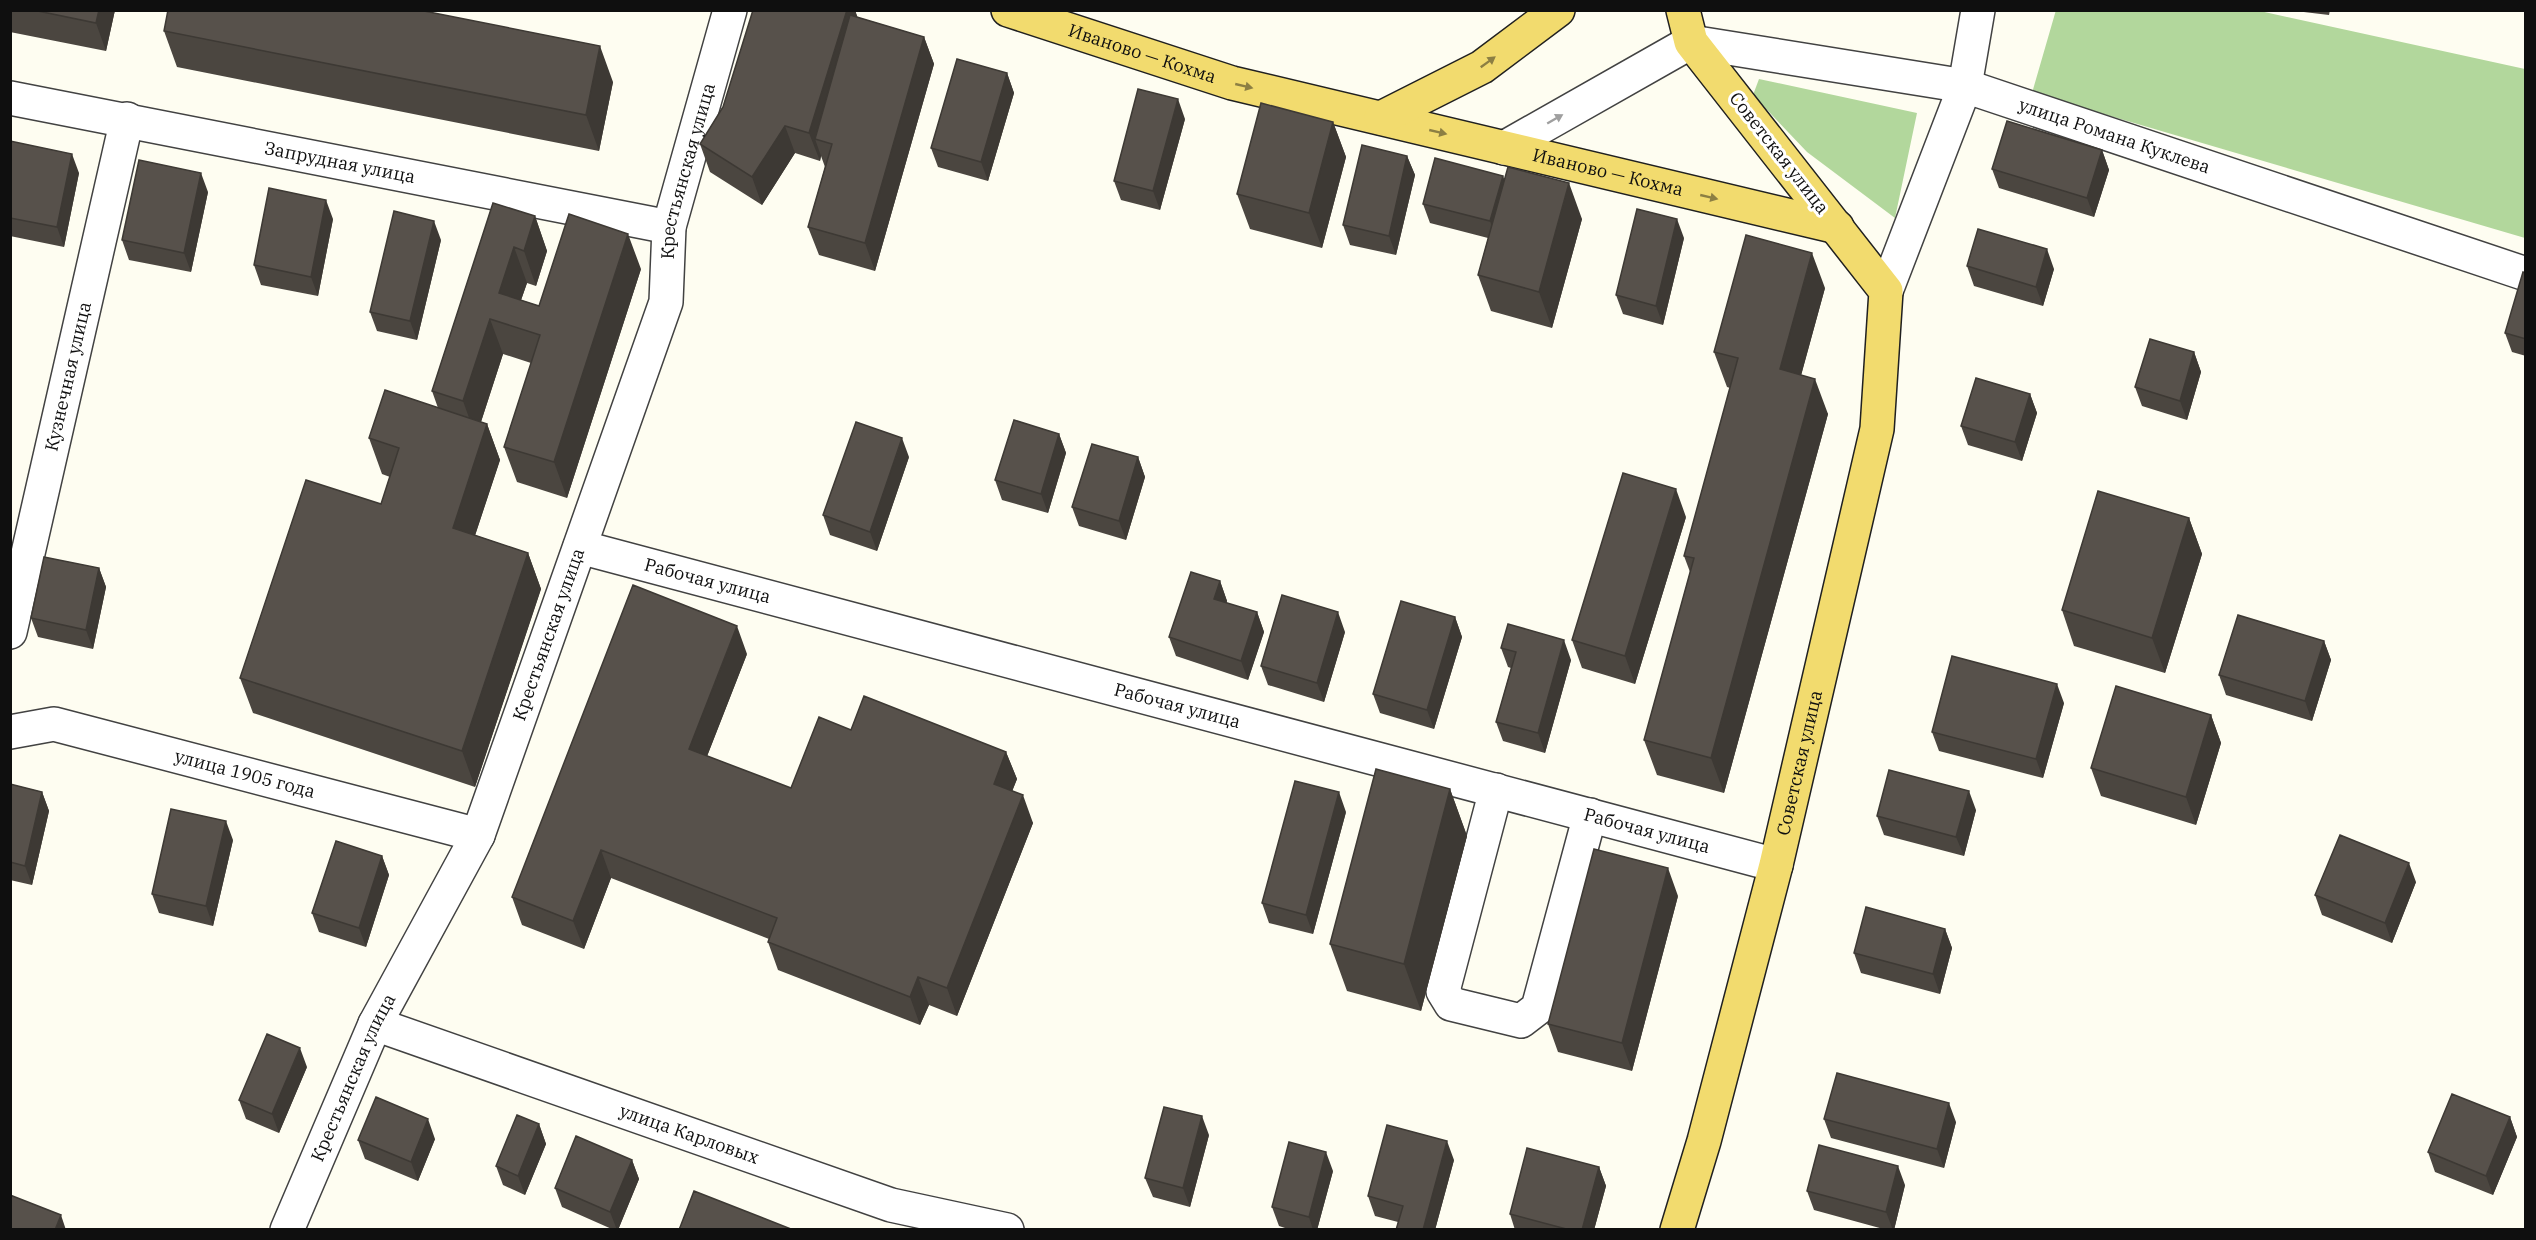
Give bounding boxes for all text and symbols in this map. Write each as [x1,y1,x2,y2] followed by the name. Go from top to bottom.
[1065,18,1219,88] street label: Иваново — Кохма
[1480,56,1496,68] one-way arrow
[656,80,720,260] street label: Крестьянская улица
[1235,81,1253,91] one-way arrow
[1725,87,1834,218] street label: Советская улица
[2016,93,2213,178] street label: улица Романа Куклева
[1547,114,1564,124] one-way arrow
[1428,127,1447,137] one-way arrow
[262,136,417,188] street label: Запрудная улица
[1530,143,1686,201] street label: Иваново — Кохма
[1700,192,1718,202] one-way arrow
[40,299,96,453] street label: Кузнечная улица
[507,545,589,724] street label: Крестьянская улица
[642,553,774,608] street label: Рабочая улица
[1112,678,1243,733] street label: Рабочая улица
[1771,688,1827,838] street label: Советская улица
[172,744,318,803] street label: улица 1905 года
[1581,802,1713,858] street label: Рабочая улица
[306,989,400,1165] street label: Крестьянская улица
[617,1099,762,1169] street label: улица Карловых

